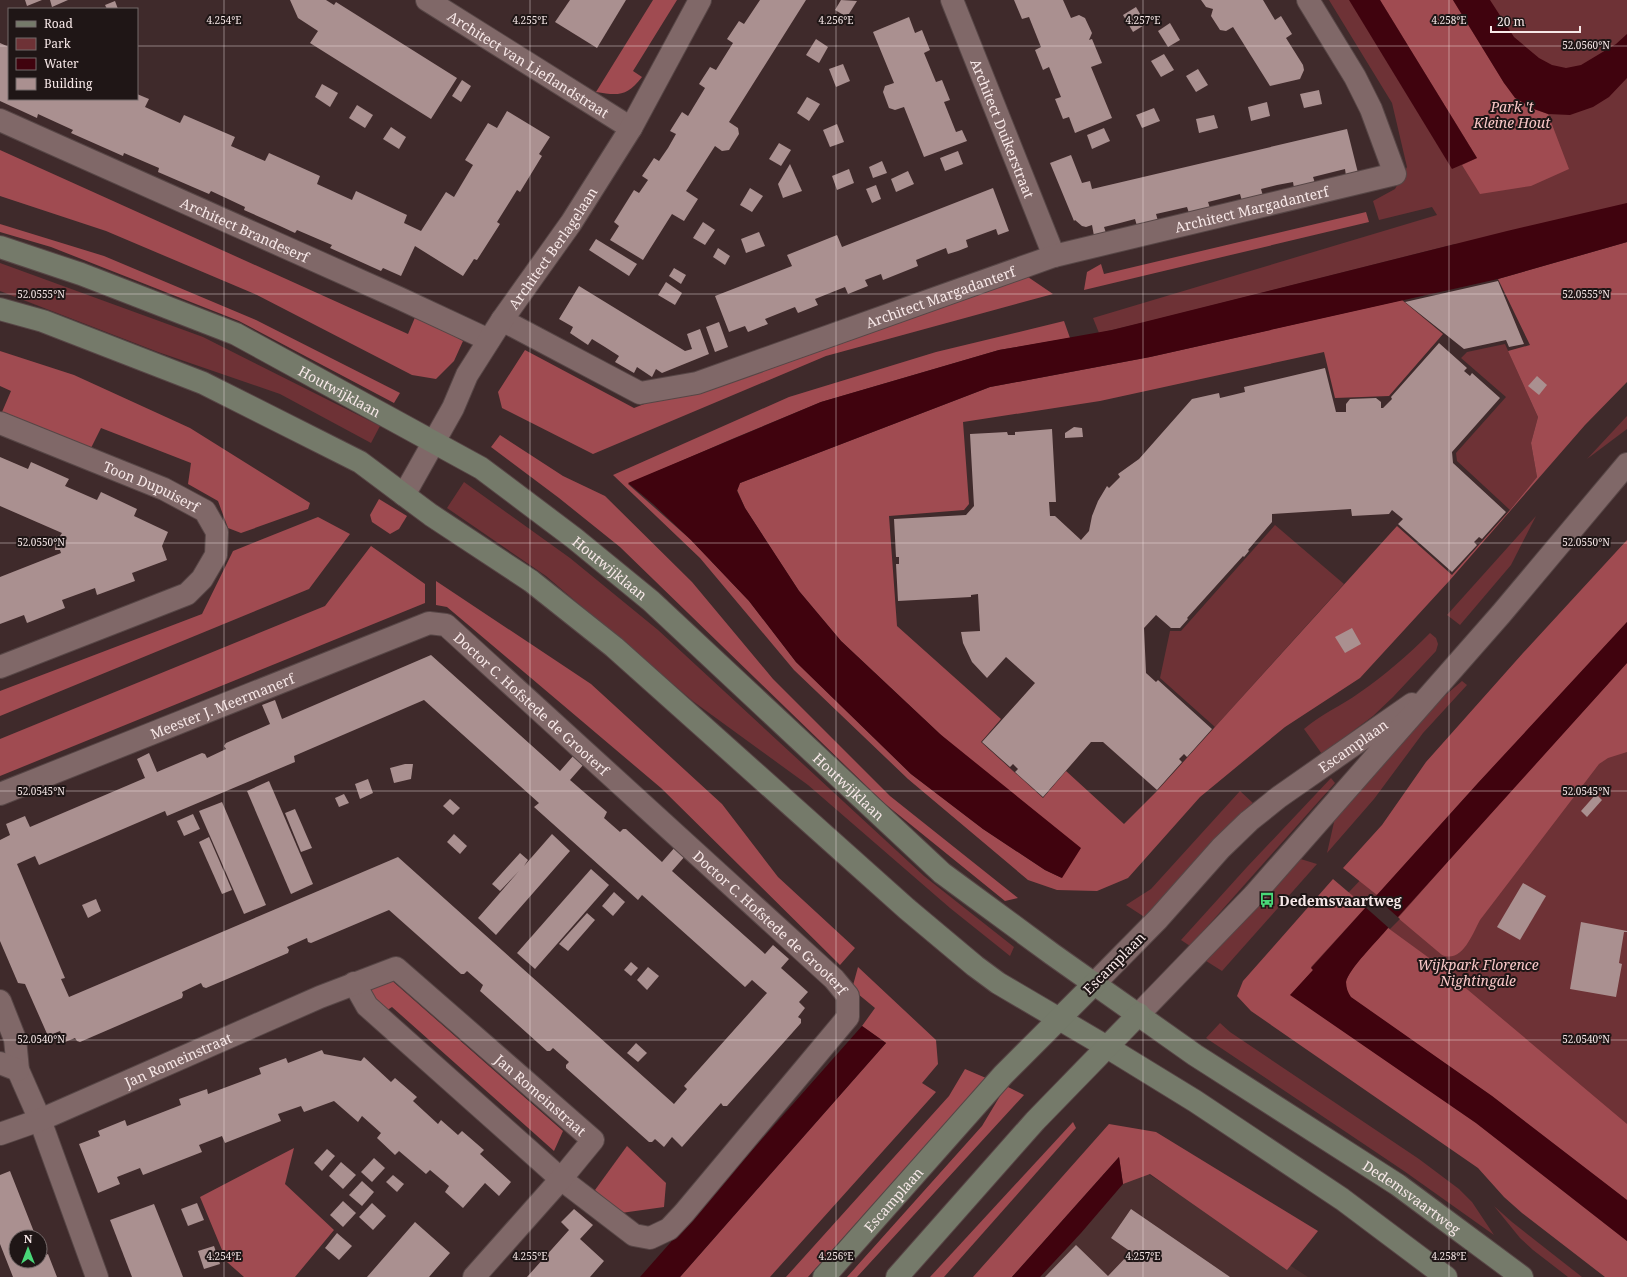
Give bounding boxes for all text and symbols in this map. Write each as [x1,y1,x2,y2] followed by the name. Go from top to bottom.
[444,6,613,122] street label: Architect van Lieflandstraat
[8,8,138,100] legend
[1491,8,1580,34] scale bar
[206,13,242,27] text: 4.254°E
[512,13,548,27] text: 4.255°E
[818,13,854,27] text: 4.256°E
[1125,13,1161,27] text: 4.257°E
[1431,13,1467,27] text: 4.258°E
[1497,13,1525,30] text: 20 m
[44,15,74,32] text: Road
[44,35,72,52] text: Park
[1562,38,1610,52] text: 52.0560°N
[44,55,79,72] text: Water
[967,56,1039,201] street label: Architect Duikerstraat
[44,75,93,92] text: Building
[1473,97,1551,132] park label: Park 't Kleine Hout
[1173,180,1332,236] street label: Architect Margadanterf
[503,183,601,313] street label: Architect Berlagelaan
[178,192,314,267] street label: Architect Brandeserf
[863,261,1019,332] street label: Architect Margadanterf
[17,287,65,301] text: 52.0555°N
[1562,287,1610,301] text: 52.0555°N
[295,361,384,421] street label: Houtwijklaan
[101,456,204,517] street label: Toon Dupuiserf
[569,531,651,604] street label: Houtwijklaan
[17,535,65,549] text: 52.0550°N
[1562,535,1610,549] text: 52.0550°N
[450,628,615,780] street label: Doctor C. Hofstede de Grooterf
[147,668,299,743] street label: Meester J. Meermanerf
[1314,715,1391,776] street label: Escamplaan
[809,748,889,824] street label: Houtwijklaan
[17,784,65,798] text: 52.0545°N
[1562,784,1610,798] text: 52.0545°N
[689,846,853,999] street label: Doctor C. Hofstede de Grooterf
[1258,891,1276,909] bus stop icon: Dedemsvaartweg
[1279,891,1402,910] place label: Dedemsvaartweg
[1079,928,1149,998] street label: Escamplaan
[1417,955,1539,990] park label: Wijkpark Florence Nightingale
[120,1027,235,1092] street label: Jan Romeinstraat
[17,1032,65,1046] text: 52.0540°N
[1562,1032,1610,1046] text: 52.0540°N
[491,1049,591,1140] street label: Jan Romeinstraat
[1359,1156,1465,1238] street label: Dedemsvaartweg
[859,1163,927,1236] street label: Escamplaan
[8,1229,48,1269] north arrow
[24,1231,33,1246] text: N
[206,1249,242,1263] text: 4.254°E
[512,1249,548,1263] text: 4.255°E
[818,1249,854,1263] text: 4.256°E
[1125,1249,1161,1263] text: 4.257°E
[1431,1249,1467,1263] text: 4.258°E

